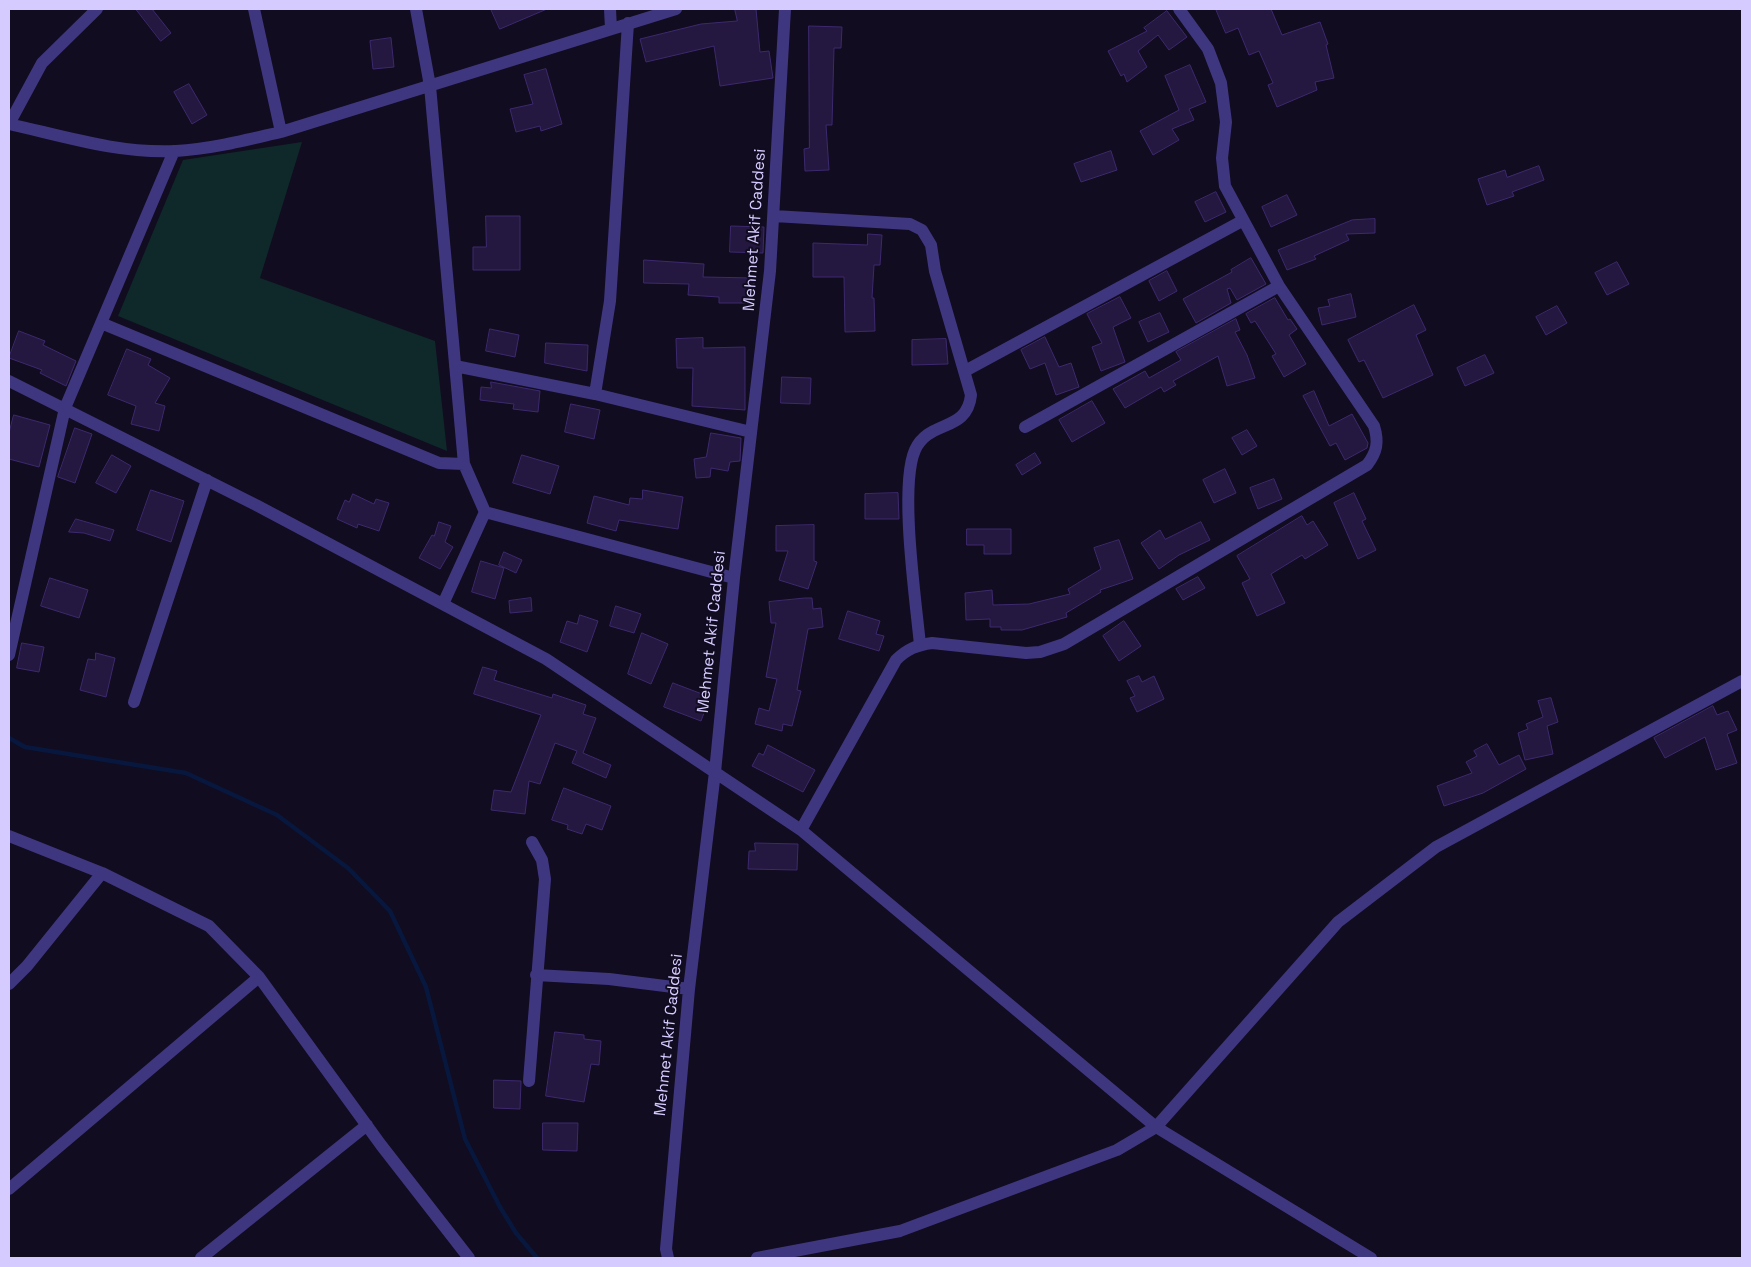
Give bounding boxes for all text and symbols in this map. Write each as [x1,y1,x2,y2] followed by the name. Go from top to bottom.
[740,148,770,312] street label: Mehmet Akif Caddesi
[694,550,730,714] street label: Mehmet Akif Caddesi
[651,953,687,1117] street label: Mehmet Akif Caddesi

